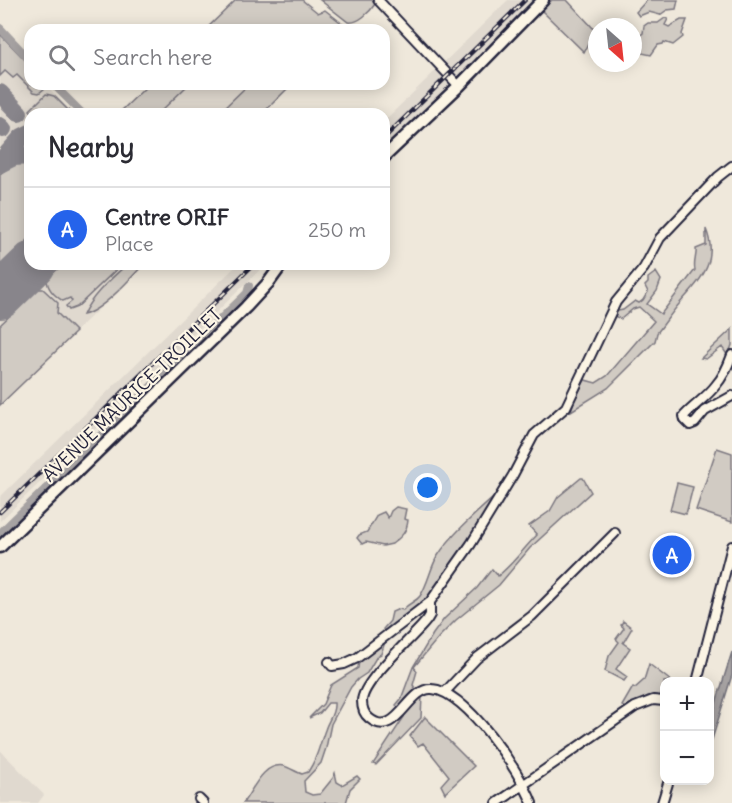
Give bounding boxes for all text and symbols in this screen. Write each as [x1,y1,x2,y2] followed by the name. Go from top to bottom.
[588,18,642,72] north arrow
[24,24,390,90] search box
[45,41,78,74] icon: search
[93,43,212,71] text: Search here
[48,131,134,164] text: Nearby
[105,203,229,231] text: Centre ORIF
[61,217,74,242] text: A
[308,217,366,242] text: 250 m
[105,231,153,256] text: Place
[37,303,226,486] street label: AVENUE MAURICE-TROILLET
[413,473,442,502] your location
[652,532,692,578] pin: A
[660,677,714,785] map controls
[660,677,714,731] button: +
[660,731,714,785] button: −

